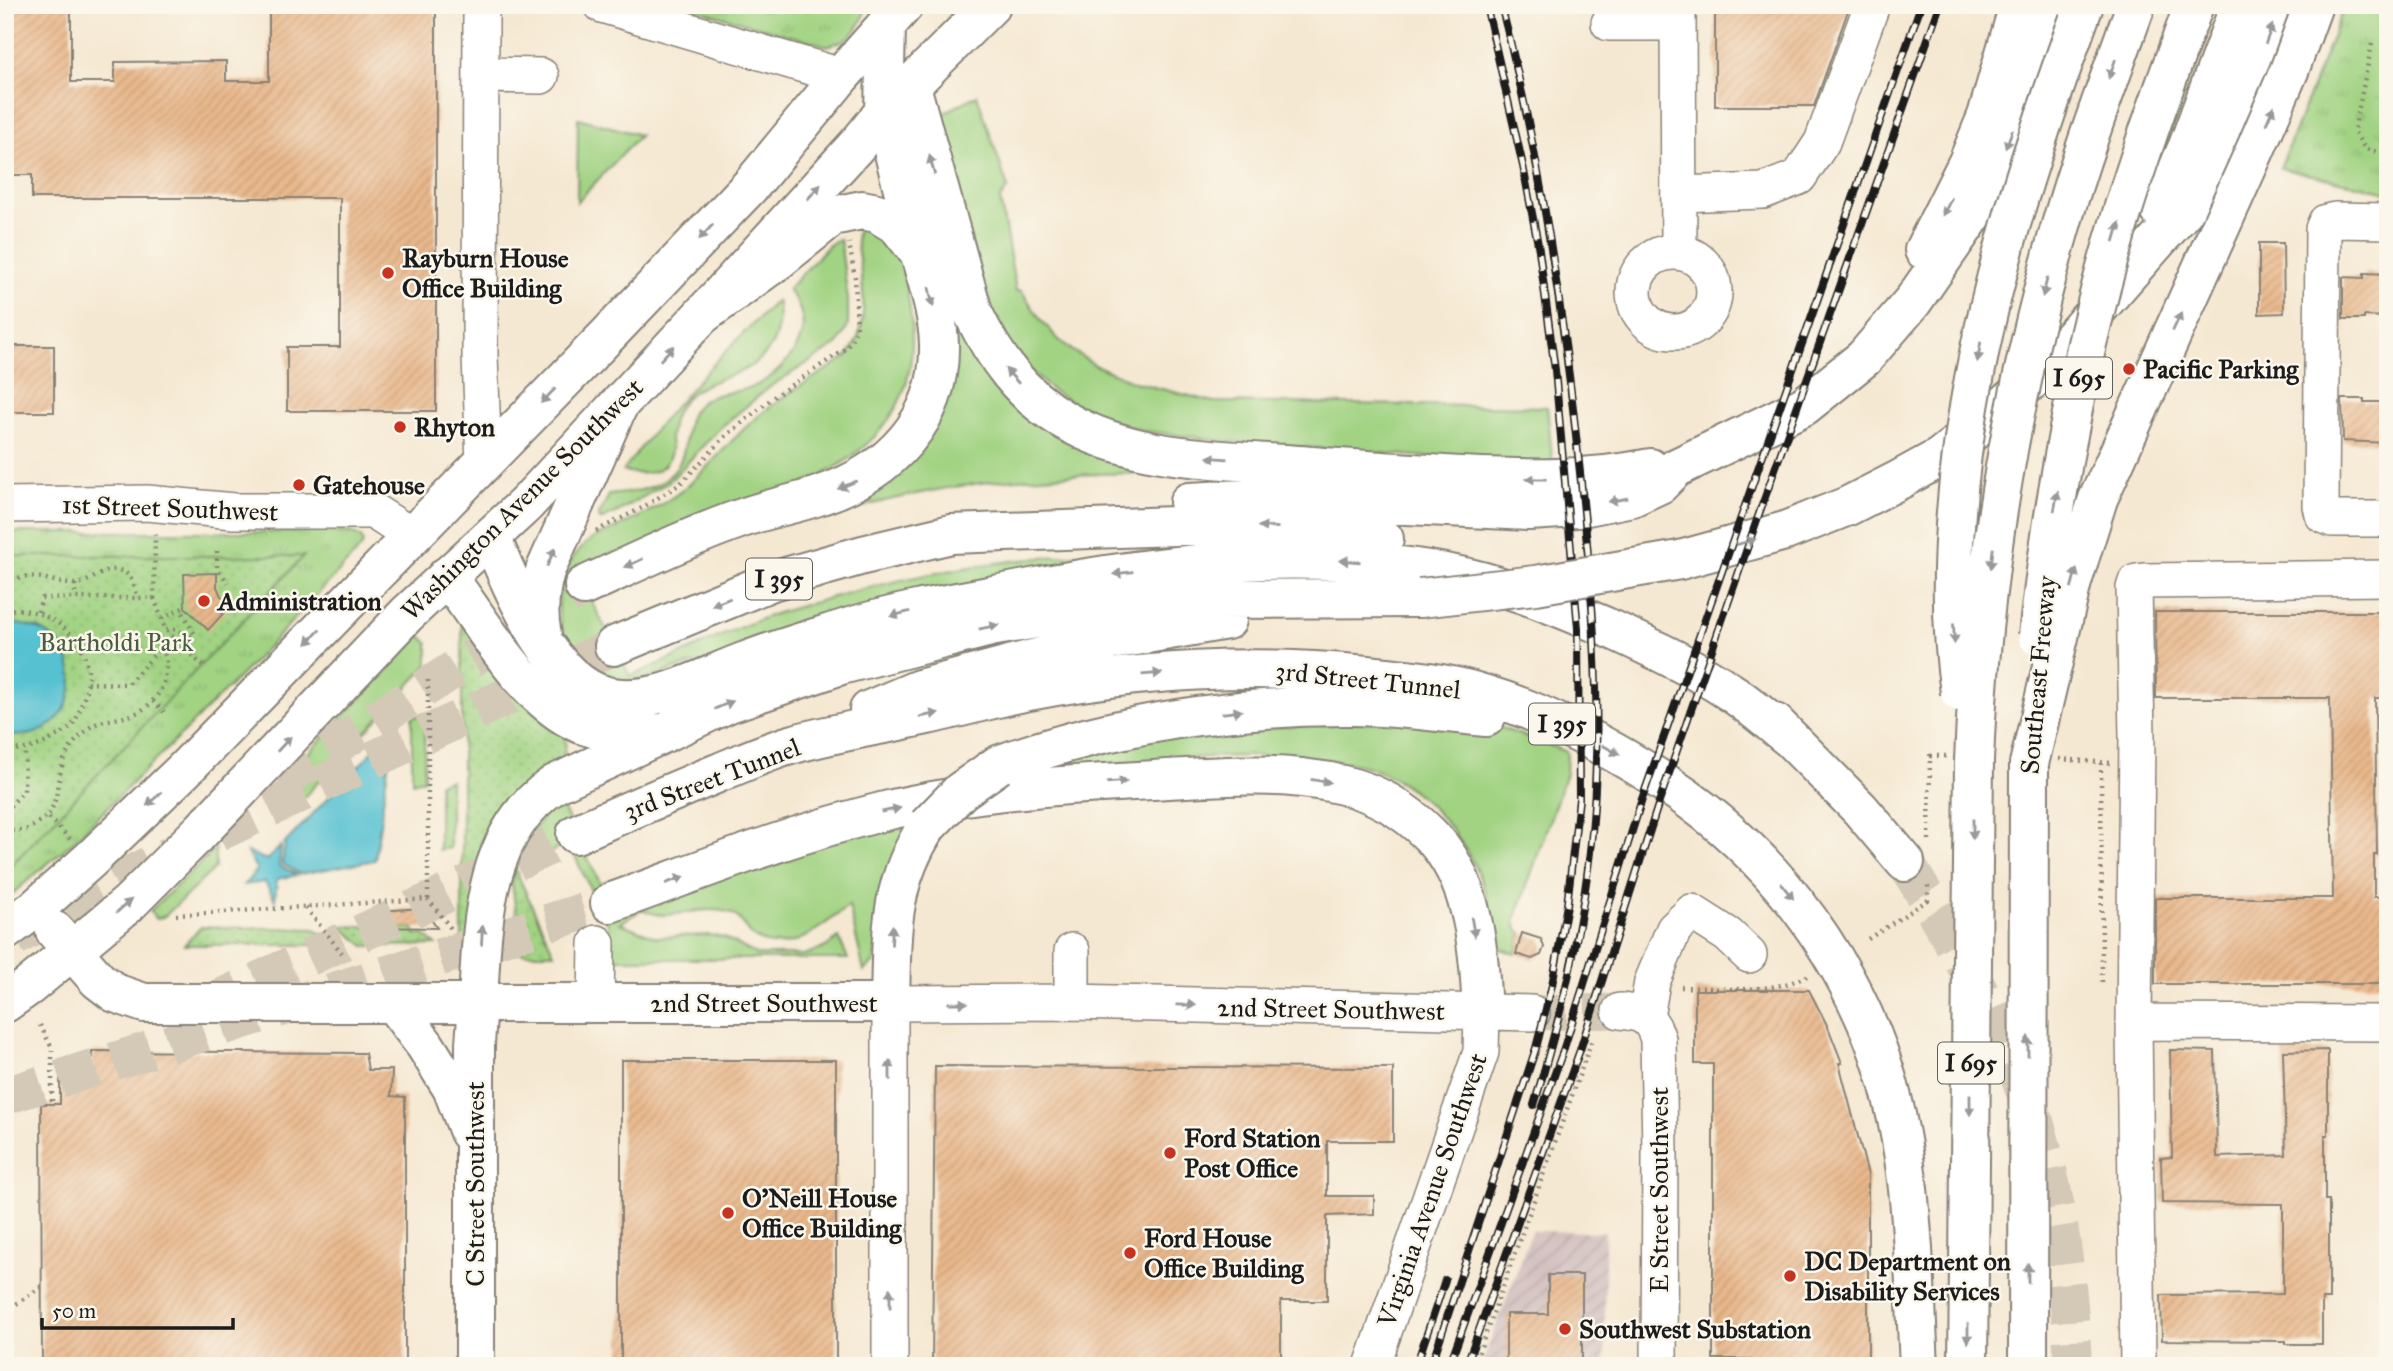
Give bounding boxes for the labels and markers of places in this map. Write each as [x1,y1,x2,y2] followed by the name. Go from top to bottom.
[402,242,569,305] place label: Rayburn House Office Building
[380,265,396,281] marker: Rayburn House Office Building
[2143,353,2299,386] place label: Pacific Parking
[2121,361,2137,377] marker: Pacific Parking
[414,411,495,443] place label: Rhyton
[392,419,408,435] marker: Rhyton
[313,469,425,501] place label: Gatehouse
[291,477,307,493] marker: Gatehouse
[216,585,382,617] place label: Administration
[196,593,212,609] marker: Administration
[1184,1122,1321,1184] place label: Ford Station Post Office
[1162,1145,1178,1161] marker: Ford Station Post Office
[742,1182,902,1245] place label: O'Neill House Office Building
[720,1205,736,1221] marker: O'Neill House Office Building
[1144,1222,1304,1285] place label: Ford House Office Building
[1122,1245,1138,1261] marker: Ford House Office Building
[1804,1245,2011,1307] place label: DC Department on Disability Services
[1782,1268,1798,1284] marker: DC Department on Disability Services
[1579,1313,1811,1345] place label: Southwest Substation
[1557,1321,1573,1337] marker: Southwest Substation

